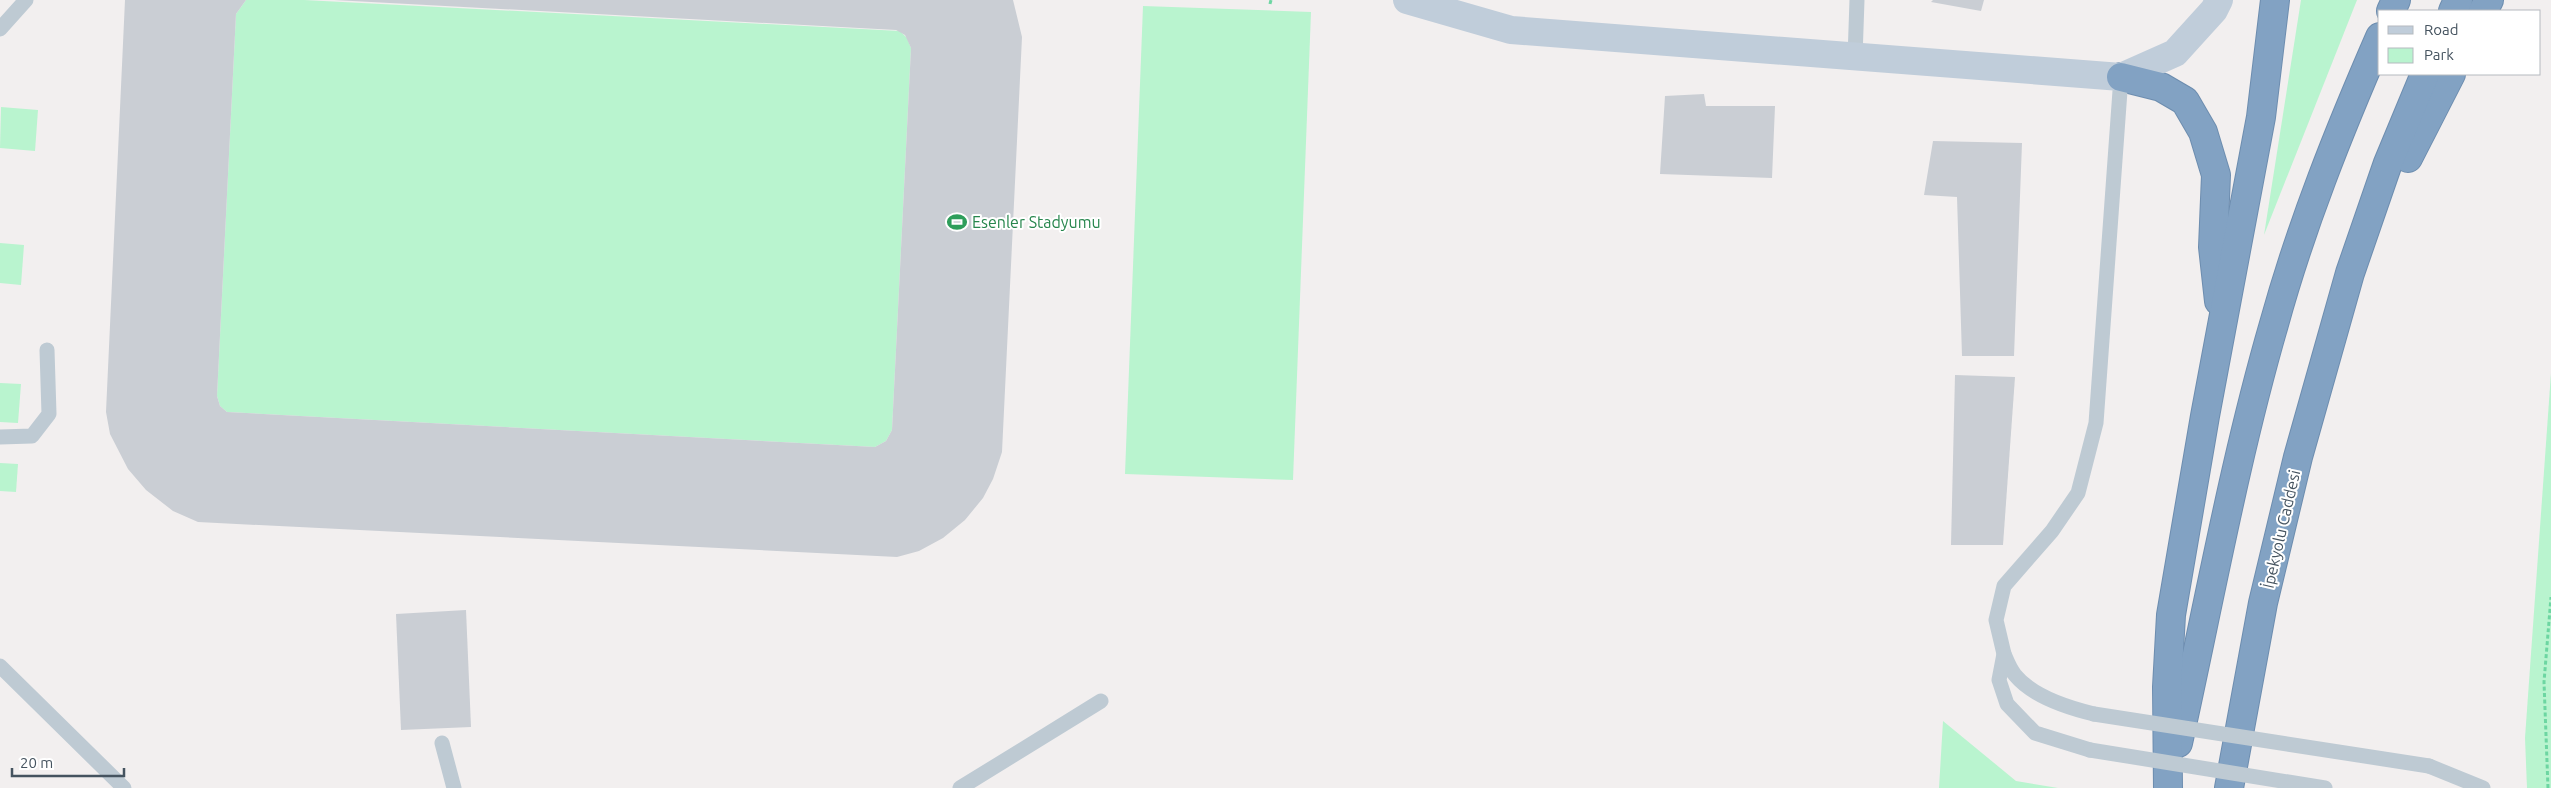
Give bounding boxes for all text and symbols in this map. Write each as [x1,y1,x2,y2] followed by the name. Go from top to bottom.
[2378,10,2541,75] legend
[2424,21,2459,38] text: Road
[2424,46,2454,63] text: Park
[946,211,968,233] sports icon: Esenler Stadyumu
[972,213,1101,231] place label: Esenler Stadyumu
[2259,468,2303,590] street label: İpekyolu Caddesi
[12,746,125,778] scale bar
[20,754,53,771] text: 20 m

